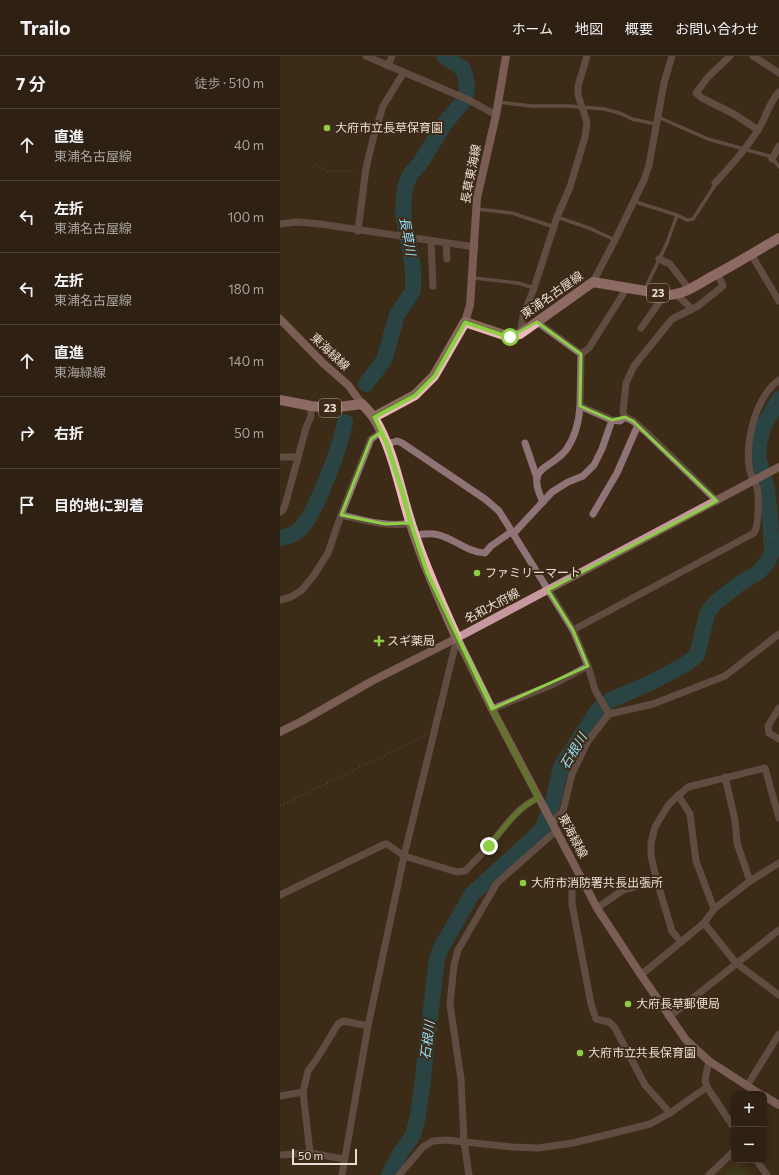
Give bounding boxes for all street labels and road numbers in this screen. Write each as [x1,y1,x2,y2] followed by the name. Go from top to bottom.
[457,143,483,205] street label: 長草東海線
[518,268,585,321] street label: 東浦名古屋線
[647,284,669,302] road number: 23
[308,330,353,373] street label: 東海緑線
[319,399,341,417] road number: 23
[462,585,521,625] street label: 名和大府線
[556,811,591,860] street label: 東海緑線

